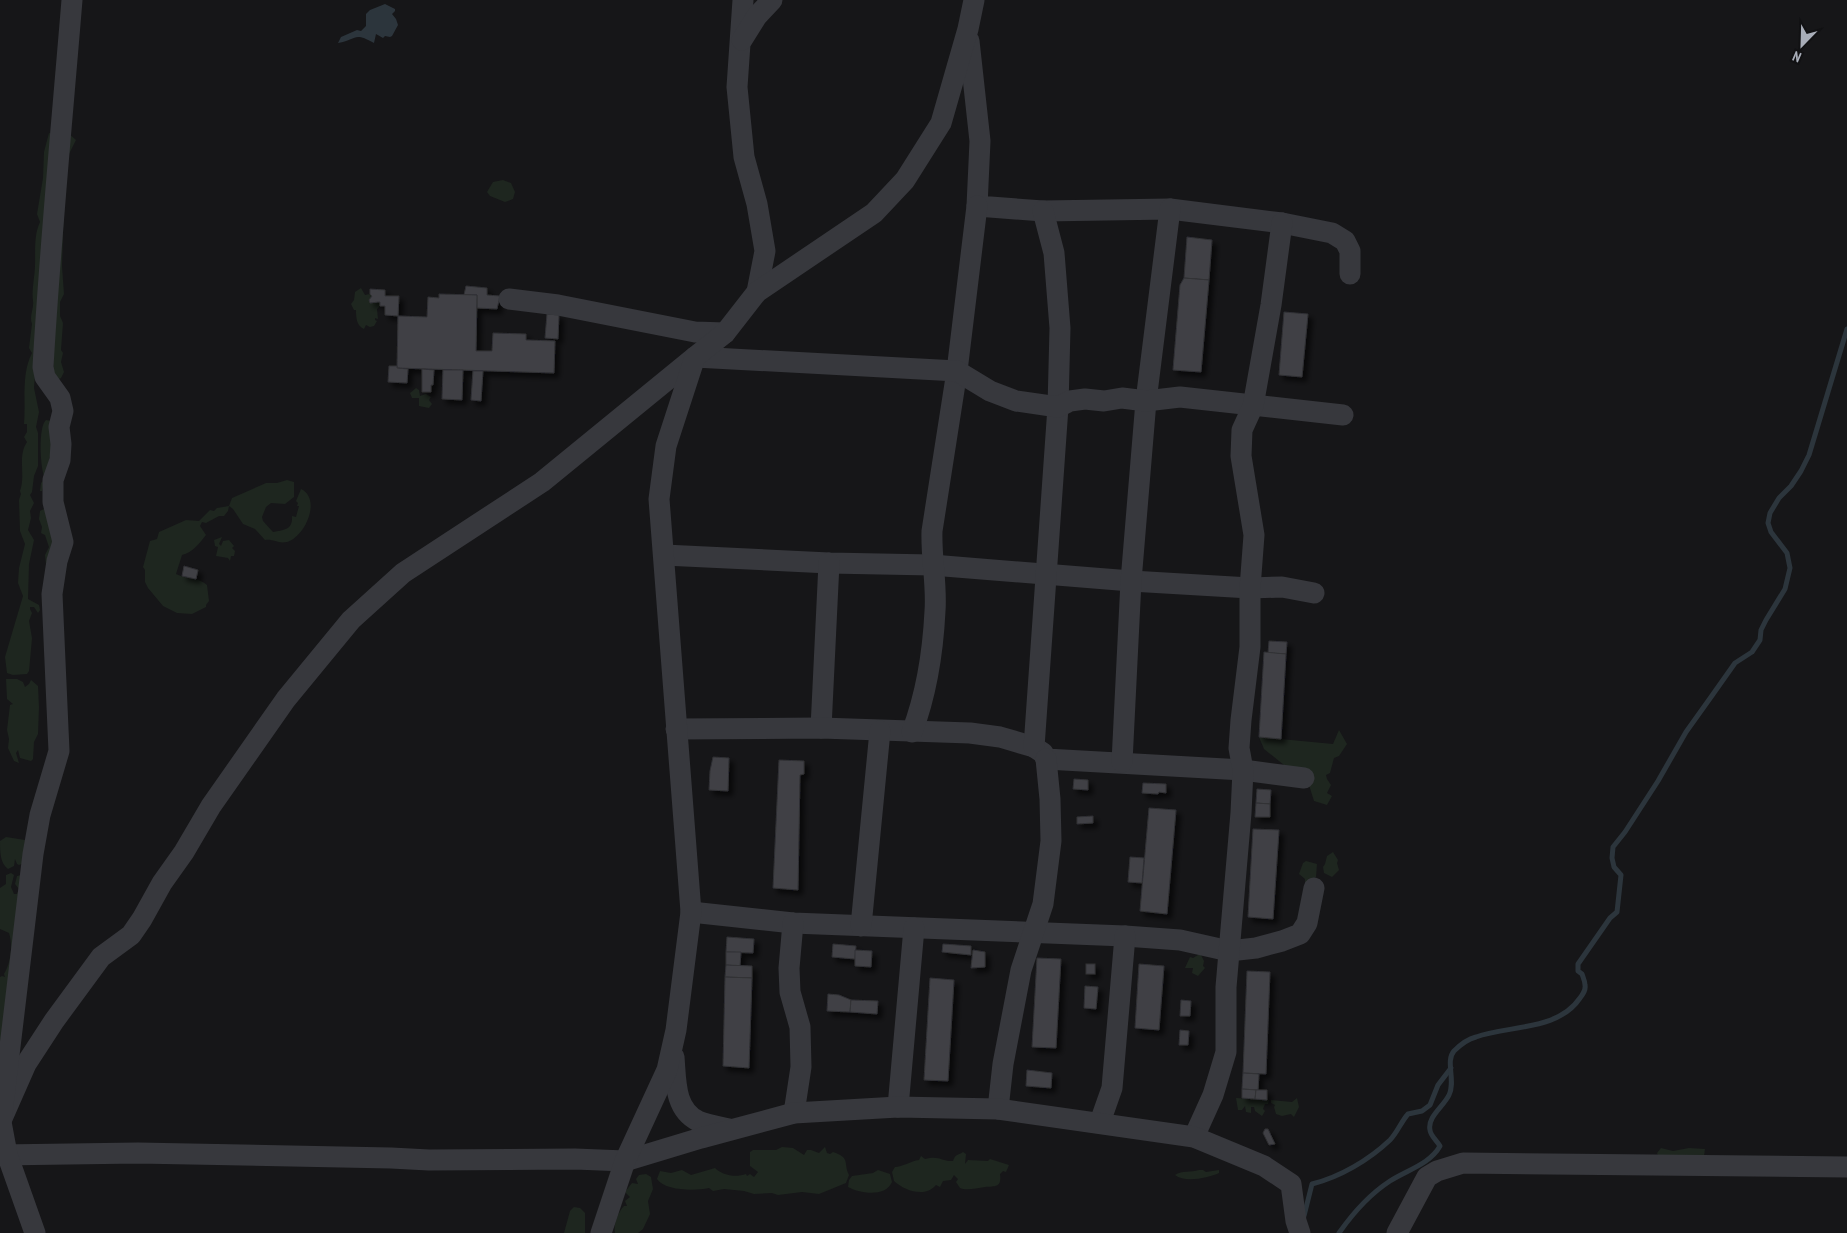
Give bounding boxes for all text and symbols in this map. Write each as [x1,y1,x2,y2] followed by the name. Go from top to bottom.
[1777,20,1827,70] north arrow
[1790,47,1804,67] text: N

